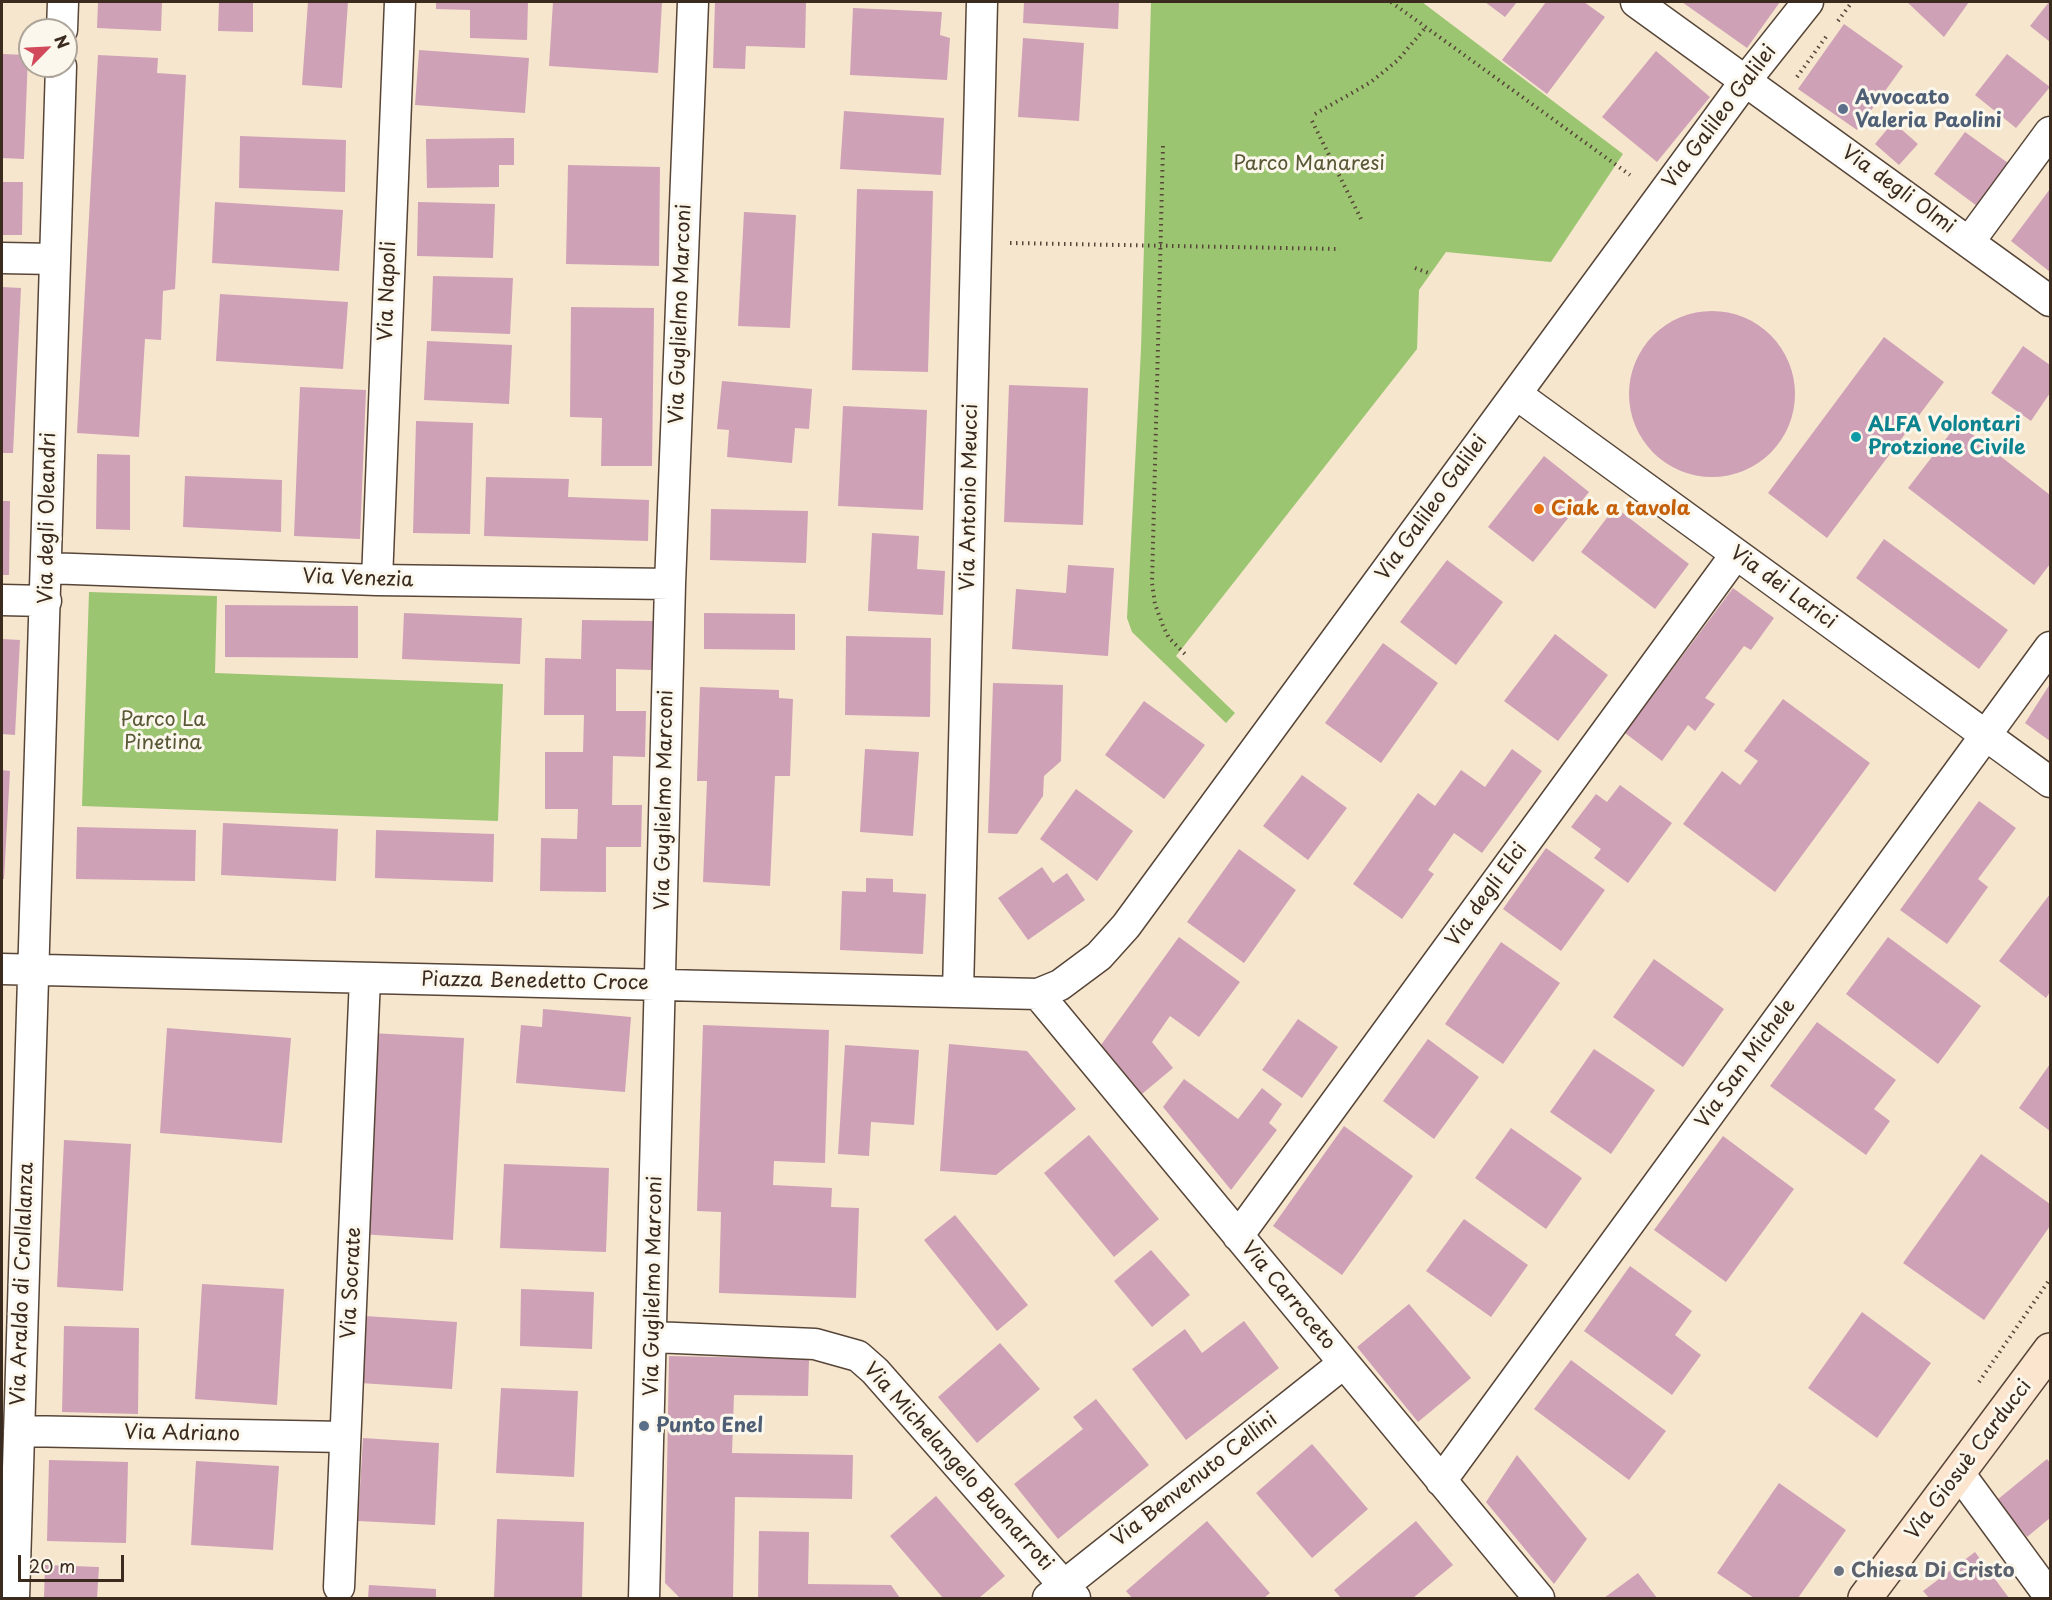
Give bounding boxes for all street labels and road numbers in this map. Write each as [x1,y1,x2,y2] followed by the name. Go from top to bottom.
[1658,41,1782,193] street label: Via Galileo Galilei
[1837,141,1959,239] street label: Via degli Olmi
[665,204,697,424] street label: Via Guglielmo Marconi
[374,241,402,341] street label: Via Napoli
[956,403,984,591] street label: Via Antonio Meucci
[1371,431,1493,585] street label: Via Galileo Galilei
[35,432,61,604] street label: Via degli Oleandri
[1725,541,1841,635] street label: Via dei Larici
[302,565,414,593] street label: Via Venezia
[651,690,679,910] street label: Via Guglielmo Marconi
[1441,838,1533,952] street label: Via degli Elci
[421,968,649,996] street label: Piazza Benedetto Croce
[1691,995,1801,1133] street label: Via San Michele
[7,1162,39,1406] street label: Via Araldo di Crollalanza
[640,1176,668,1396] street label: Via Guglielmo Marconi
[337,1226,367,1340] street label: Via Socrate
[1236,1237,1340,1355] street label: Via Carroceto
[858,1358,1058,1576] street label: Via Michelangelo Buonarroti
[1901,1375,2037,1545] street label: Via Giosuè Carducci
[1107,1408,1283,1552] street label: Via Benvenuto Cellini
[124,1421,240,1447] street label: Via Adriano

